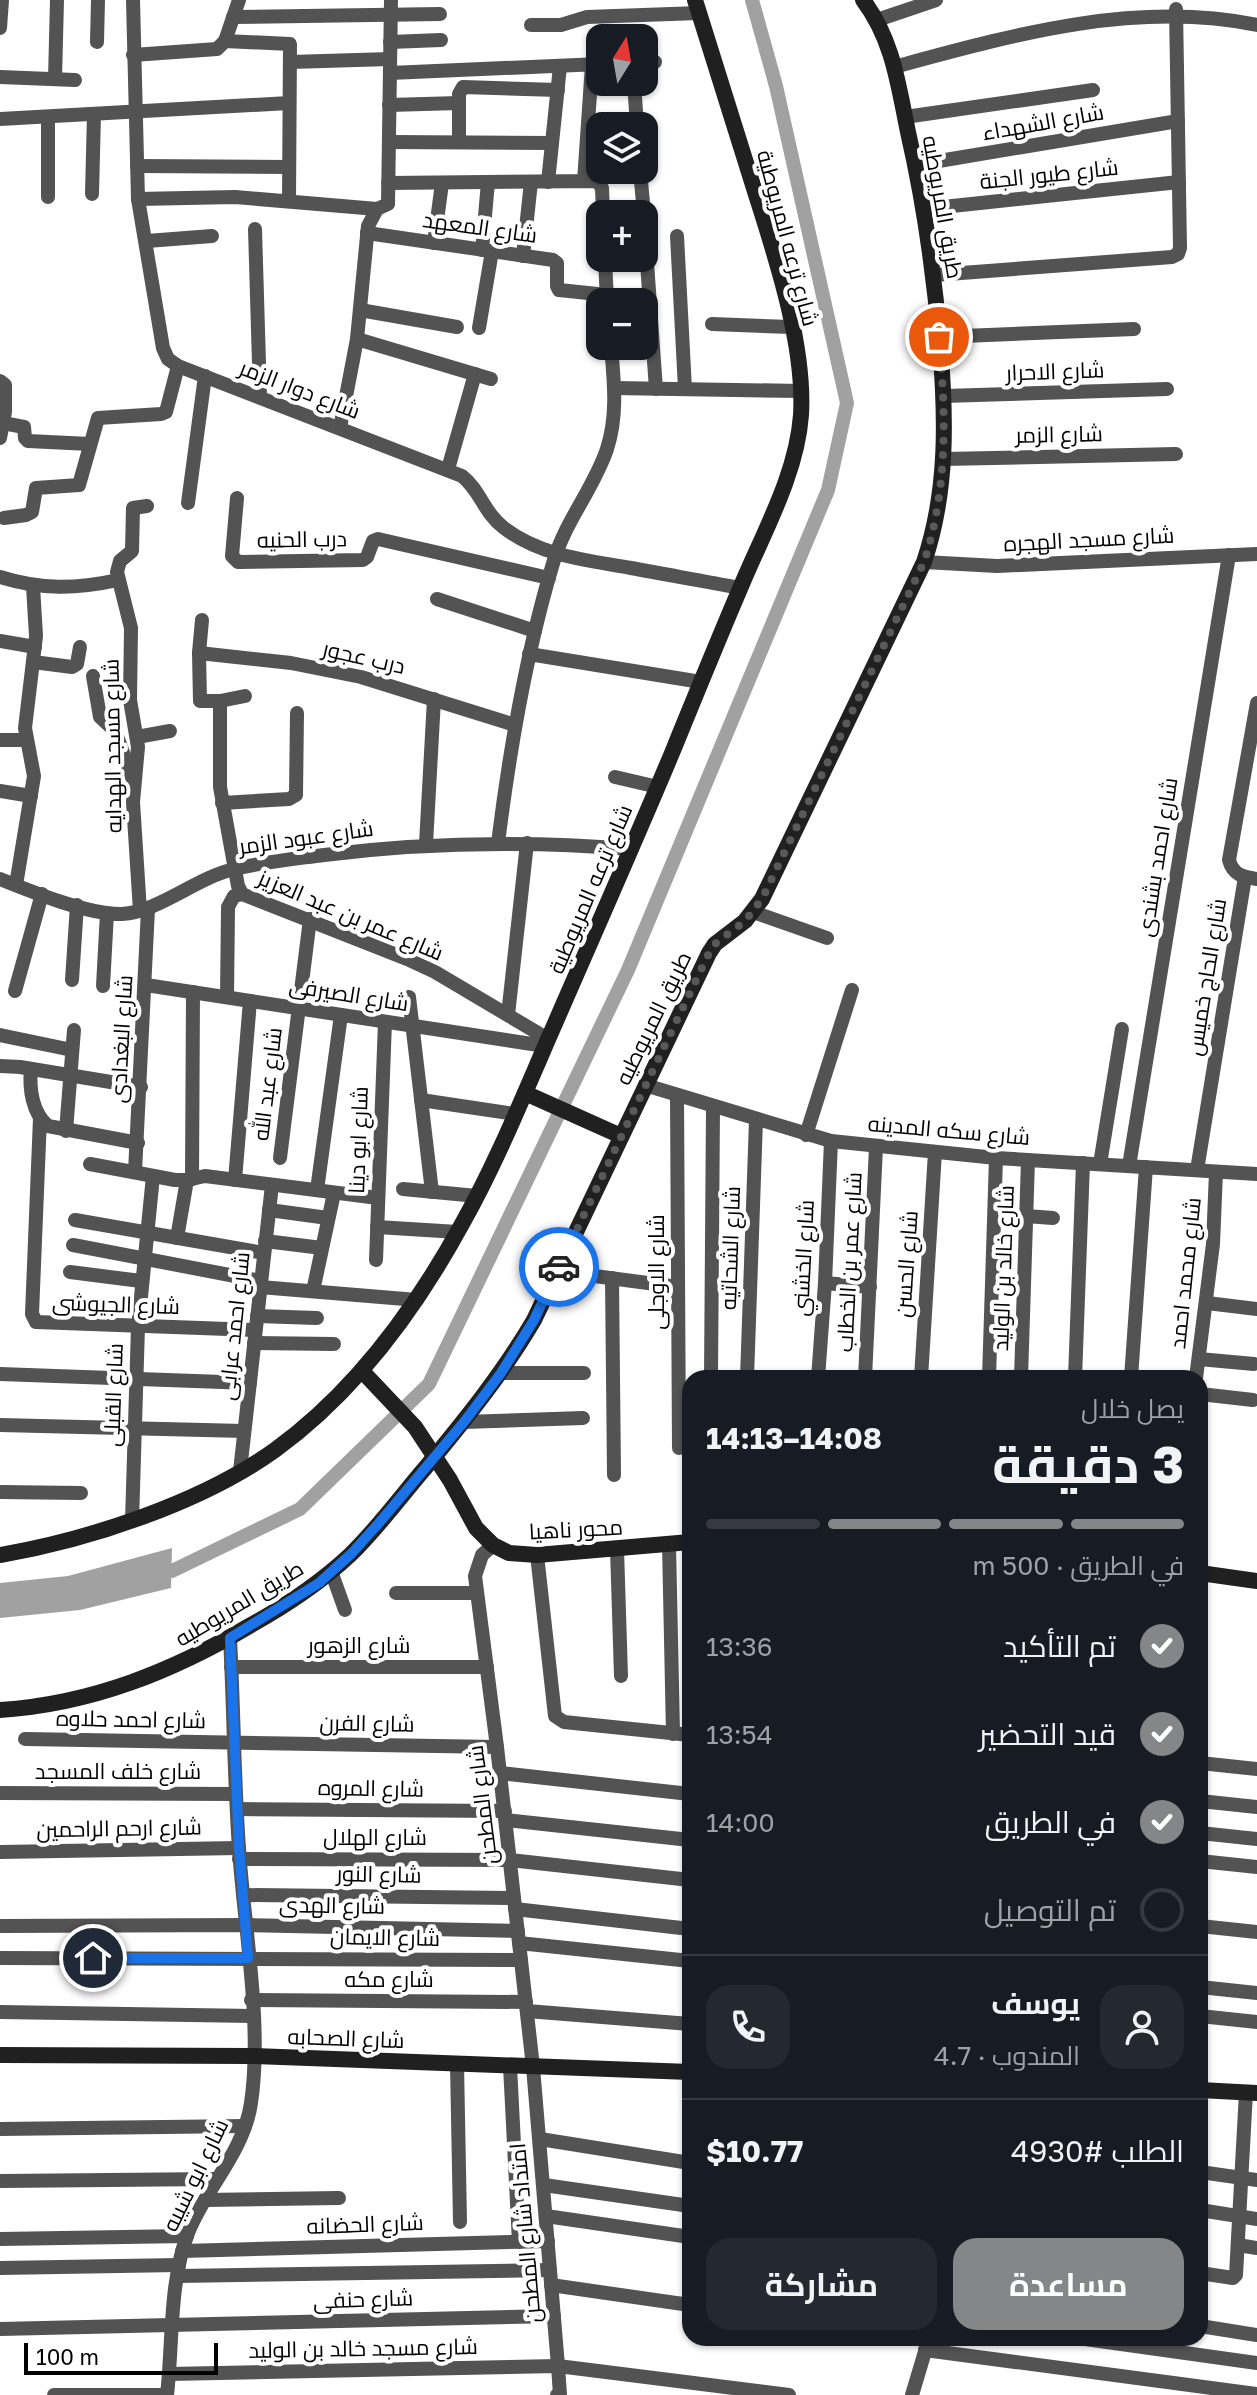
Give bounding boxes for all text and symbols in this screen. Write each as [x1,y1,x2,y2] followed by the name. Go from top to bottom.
[586,24,658,96] north arrow
[586,24,658,360] map controls
[980,98,1106,147] street label: شارع الشهداء
[586,112,658,184] button: layers
[917,133,969,281] street label: طريق المريوطيه
[750,147,825,329] street label: شارع ترعه المريوطية
[978,153,1120,196] street label: شارع طيور الجنة
[586,200,658,272] button: +
[421,205,539,250] street label: شارع المعهد
[586,288,658,360] button: −
[905,303,973,371] pin
[917,315,961,359] icon: bag
[233,352,364,426] street label: شارع دوار الزمر
[1003,355,1105,388] street label: شارع الاحرار
[1013,419,1103,450] street label: شارع الزمر
[1003,521,1175,558] street label: شارع مسجد الهجره
[257,524,347,553] street label: درب الحنيه
[318,633,408,679] street label: درب عجور
[96,659,129,833] street label: شارع مسجد الهدايه
[1131,775,1184,939] street label: شارع احمد بشندى
[542,800,639,978] street label: شارع ترعه المريوطية
[235,814,375,862] street label: شارع عبود الزمر
[252,863,448,968] street label: شارع عمر بن عبد العزيز
[1180,896,1233,1058] street label: شارع الحاج خميس
[609,947,697,1089] street label: طريق المريوطيه
[287,971,411,1018] street label: شارع الصيرفى
[104,974,139,1104] street label: شارع البغدادى
[246,1026,289,1142] street label: شارع عبد الله
[342,1086,375,1194] street label: شارع ابو دينا
[867,1109,1031,1152] street label: شارع سكه المدينه
[830,1171,869,1353] street label: شارع عمر بن الخطاب
[986,1185,1021,1351] street label: شارع خالد بن الوليد
[714,1186,747,1310] street label: شارع الشحاتيه
[1163,1196,1208,1350] street label: شارع محمد احمد
[786,1199,823,1317] street label: شارع الخشني
[888,1210,925,1319] street label: شارع الحسن
[642,1214,671,1330] street label: شارع الاوجلى
[519,1227,599,1307] courier
[537,1245,581,1289] icon: car
[212,1250,257,1402] street label: شارع احمد عرابى
[51,1288,180,1321] street label: شارع الجيوشى
[97,1343,130,1447] street label: شارع القبلى
[1081,1393,1184,1424] text: يصل خلال
[706,1420,882,1456] text: 14:08–14:13
[992,1432,1184,1494] text: 3 دقيقة
[528,1513,624,1544] street label: محور ناهيا
[973,1550,1184,1581] text: في الطريق · 500 m
[170,1554,308,1652] street label: طريق المريوطيه
[1140,1624,1184,1668] icon: check
[1003,1628,1116,1664] text: تم التأكيد
[306,1631,410,1660] street label: شارع الزهور
[706,1631,773,1662] text: 13:36
[56,1704,206,1735] street label: شارع احمد حلاوه
[319,1708,415,1739] street label: شارع الفرن
[1140,1712,1184,1756] icon: check
[979,1716,1116,1752] text: قيد التحضير
[706,1719,773,1750] text: 13:54
[461,1744,504,1866] street label: شارع المطحن
[35,1757,201,1786] street label: شارع خلف المسجد
[318,1773,424,1804] street label: شارع المروه
[1140,1800,1184,1844] icon: check
[985,1804,1116,1840] text: في الطريق
[706,1807,775,1838] text: 14:00
[36,1813,202,1845] street label: شارع ارحم الراحمين
[323,1823,427,1852] street label: شارع الهلال
[334,1859,422,1890] street label: شارع النور
[279,1890,385,1921] street label: شارع الهدى
[984,1892,1116,1928] text: تم التوصيل
[330,1922,440,1953] street label: شارع الايمان
[59,1924,127,1992] pin
[71,1936,115,1980] icon: home
[344,1965,434,1994] street label: شارع مكه
[706,1985,790,2069] button: phone
[991,1985,1080,2021] text: يوسف
[1100,1985,1184,2069] button: person
[287,2022,405,2055] street label: شارع الصحابه
[934,2040,1080,2071] text: المندوب · 4.7
[156,2114,235,2236] street label: شارع ابو شيبه
[706,2133,803,2169] text: $10.77
[1011,2133,1184,2169] text: الطلب #4930
[503,2142,548,2324] street label: امتداد شارع المطحن
[306,2208,424,2241] street label: شارع الحضانه
[706,2238,937,2330] button: مشاركة
[953,2238,1184,2330] button: مساعدة
[312,2283,414,2316] street label: شارع حنفى
[248,2332,478,2365] street label: شارع مسجد خالد بن الوليد
[24,2339,218,2375] scale bar
[36,2343,99,2370] text: 100 m

